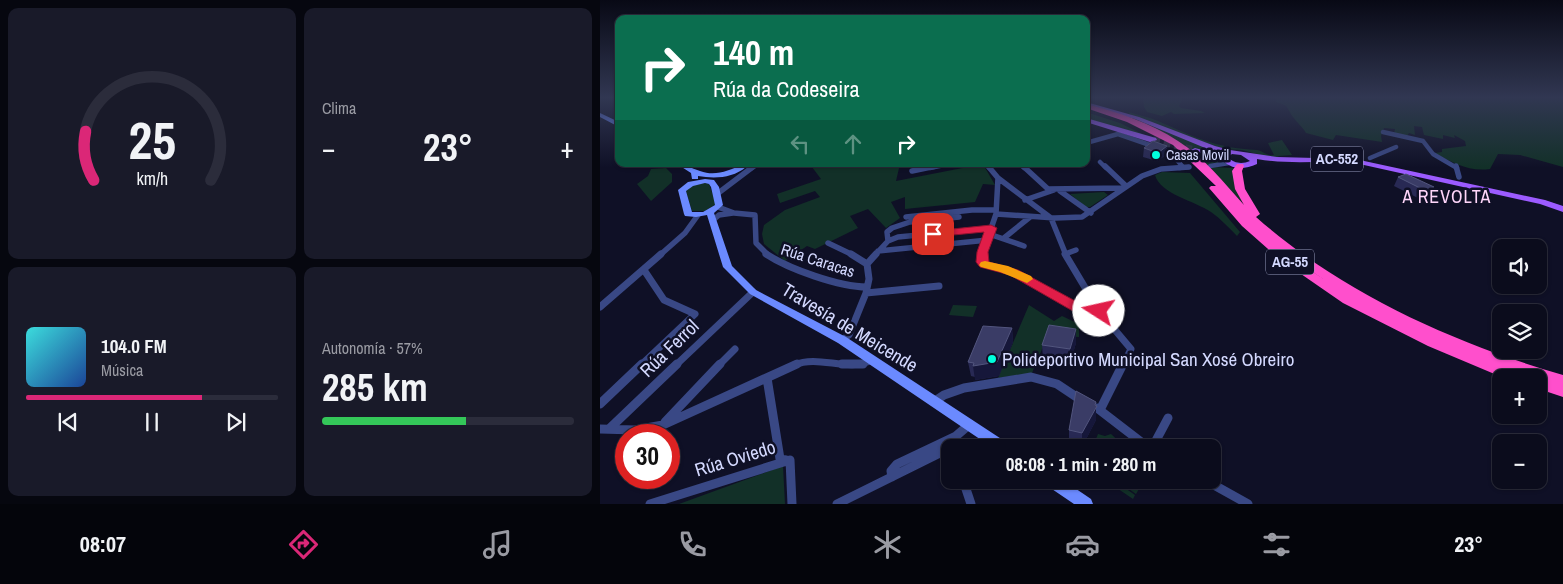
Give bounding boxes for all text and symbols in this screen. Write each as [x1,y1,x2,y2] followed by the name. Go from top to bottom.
[713,29,794,76] text: 140 m
[630,35,695,100] icon: right
[713,74,859,104] text: Rúa da Codeseira
[322,97,356,119] text: Clima
[128,105,176,175] text: 25
[423,122,473,173] text: 23°
[322,129,335,167] text: −
[561,129,574,167] text: +
[786,130,814,158] icon: left
[839,130,867,158] icon: ahead
[892,130,920,158] icon: right
[1166,146,1229,164] place label: Casas Movil
[1311,146,1363,172] road number: AC-552
[1150,149,1162,161] marker: Casas Movil
[136,167,168,191] text: km/h
[1402,184,1491,209] district label: A REVOLTA
[912,213,954,255] pin
[919,220,947,248] icon: arrive
[778,238,858,282] street label: Rúa Caracas
[1492,239,1547,489] map controls
[1492,239,1547,294] button: sound
[1266,250,1314,274] road number: AG-55
[777,276,923,378] street label: Travesía de Meicende
[1072,284,1124,336] position arrow
[1492,304,1547,359] button: layers
[634,313,704,383] street label: Rúa Ferrol
[101,333,167,359] text: 104.0 FM
[322,337,423,359] text: Autonomía · 57%
[1002,346,1294,372] place label: Polideportivo Municipal San Xosé Obreiro
[986,353,998,365] marker: Polideportivo Municipal San Xosé Obreiro
[101,359,143,381] text: Música
[322,362,428,413] text: 285 km
[1492,369,1547,424] button: +
[54,408,82,436] icon: previous
[138,408,166,436] icon: pause
[222,408,250,436] icon: next
[615,424,680,489] speed limit sign: 30
[691,433,779,483] street label: Rúa Oviedo
[1492,434,1547,489] button: −
[1006,451,1156,477] text: 08:08 · 1 min · 280 m
[286,527,321,562] icon: directions
[480,527,515,562] icon: music
[675,527,710,562] icon: phone
[870,527,905,562] icon: climate
[1065,527,1100,562] icon: car
[1259,527,1294,562] icon: filters
[80,529,126,559] text: 08:07
[1454,529,1483,559] text: 23°

